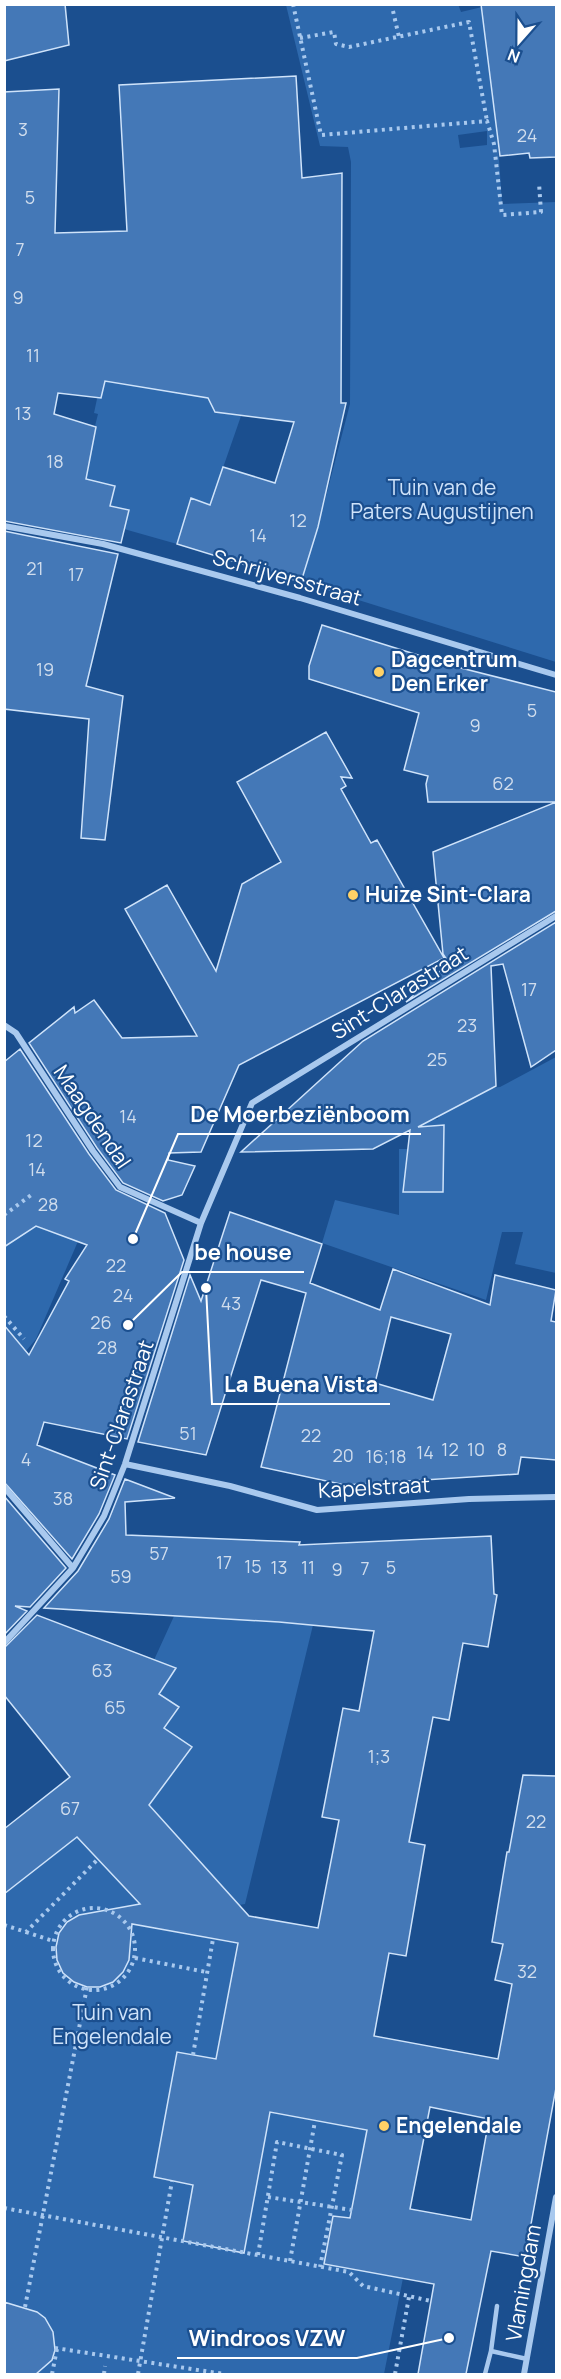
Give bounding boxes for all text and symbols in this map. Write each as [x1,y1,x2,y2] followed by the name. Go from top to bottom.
[489,12,549,72] north arrow
[504,44,523,68] text: N
[18,117,28,141] house number: 3
[517,123,537,147] house number: 24
[25,185,35,209] house number: 5
[15,237,25,261] house number: 7
[12,285,24,309] house number: 9
[26,343,40,367] house number: 11
[15,401,31,425] house number: 13
[46,449,64,473] house number: 18
[350,473,534,525] park label: Tuin van de Paters Augustijnen
[289,508,307,532] house number: 12
[249,523,267,547] house number: 14
[209,542,365,612] street label: Schrijversstraat
[26,556,44,580] house number: 21
[68,562,84,586] house number: 17
[391,645,517,697] place label: Dagcentrum Den Erker
[36,657,54,681] house number: 19
[372,665,386,679] marker: Dagcentrum Den Erker
[527,698,537,722] house number: 5
[469,713,481,737] house number: 9
[492,771,514,795] house number: 62
[365,880,531,908] place label: Huize Sint-Clara
[346,888,360,902] marker: Huize Sint-Clara
[326,939,473,1045] street label: Sint-Clarastraat
[521,977,537,1001] house number: 17
[457,1013,477,1037] house number: 23
[427,1047,447,1071] house number: 25
[48,1059,138,1174] street label: Maagdendal
[178,1094,421,1134] callout: De Moerbeziënboom
[190,1099,410,1129] text: De Moerbeziënboom
[119,1104,137,1128] house number: 14
[25,1128,43,1152] house number: 12
[28,1157,46,1181] house number: 14
[38,1192,58,1216] house number: 28
[182,1232,304,1272] callout: be house
[194,1237,292,1267] text: be house
[106,1253,126,1277] house number: 22
[113,1283,133,1307] house number: 24
[221,1291,241,1315] house number: 43
[90,1310,112,1334] house number: 26
[97,1335,117,1359] house number: 28
[82,1336,160,1493] street label: Sint-Clarastraat
[212,1364,390,1404] callout: La Buena Vista
[224,1369,378,1399] text: La Buena Vista
[179,1421,197,1445] house number: 51
[301,1423,321,1447] house number: 22
[441,1437,459,1461] house number: 12
[467,1437,485,1461] house number: 10
[497,1437,507,1461] house number: 8
[416,1440,434,1464] house number: 14
[332,1443,354,1467] house number: 20
[365,1444,407,1468] house number: 16;18
[21,1447,31,1471] house number: 4
[317,1470,431,1504] street label: Kapelstraat
[53,1486,73,1510] house number: 38
[149,1541,169,1565] house number: 57
[216,1550,232,1574] house number: 17
[244,1554,262,1578] house number: 15
[271,1555,287,1579] house number: 13
[301,1555,315,1579] house number: 11
[386,1555,396,1579] house number: 5
[360,1556,370,1580] house number: 7
[331,1557,343,1581] house number: 9
[110,1564,132,1588] house number: 59
[91,1658,113,1682] house number: 63
[104,1695,126,1719] house number: 65
[368,1744,390,1768] house number: 1;3
[60,1796,80,1820] house number: 67
[526,1809,546,1833] house number: 22
[517,1959,537,1983] house number: 32
[52,1998,172,2050] park label: Tuin van Engelendale
[396,2111,522,2139] place label: Engelendale
[377,2119,391,2133] marker: Engelendale
[499,2222,547,2344] street label: Vlamingdam
[177,2318,357,2358] callout: Windroos VZW
[189,2323,346,2353] text: Windroos VZW

